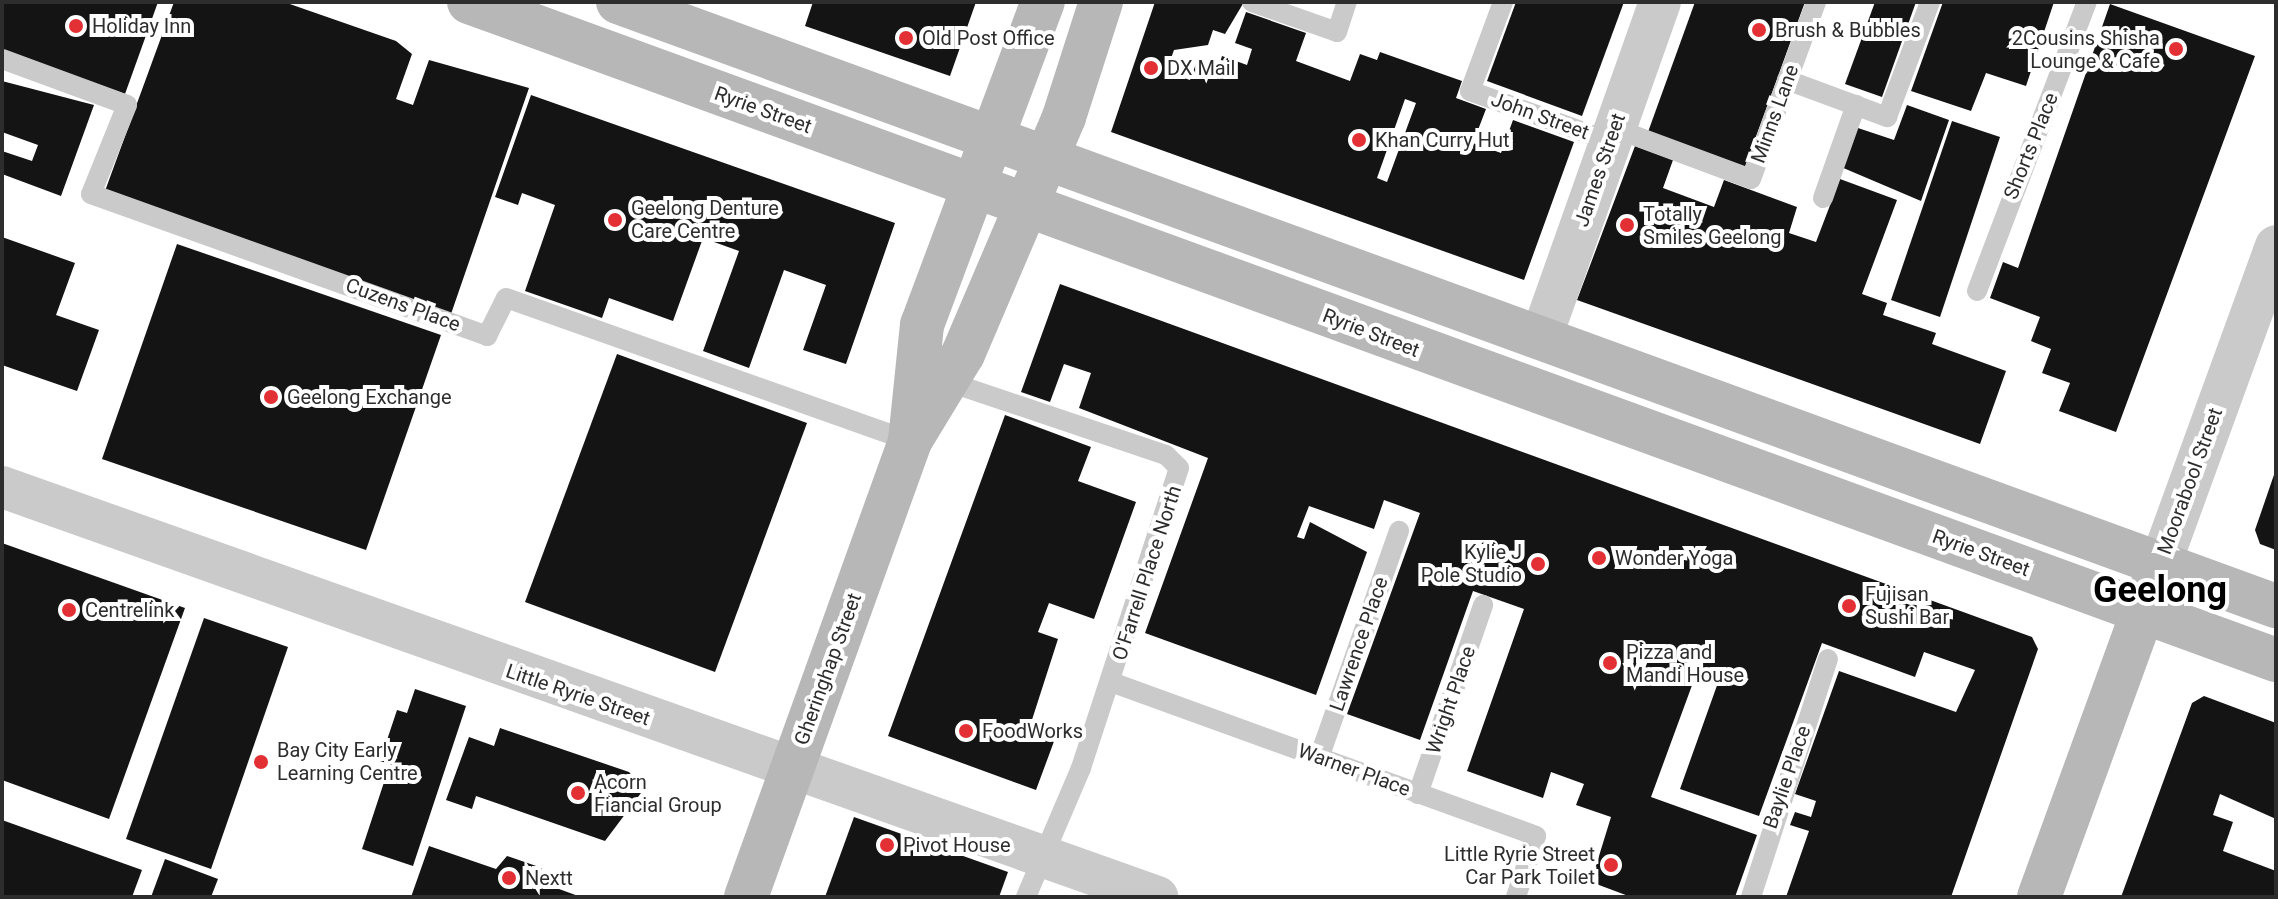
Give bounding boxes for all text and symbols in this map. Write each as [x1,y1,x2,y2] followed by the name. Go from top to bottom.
[92,14,191,38] place label: Holiday Inn
[67,17,85,35] marker: Holiday Inn
[1775,18,1921,42] place label: Brush & Bubbles
[1750,21,1768,39] marker: Brush & Bubbles
[922,26,1054,50] place label: Old Post Office
[2012,26,2160,73] place label: 2Cousins Shisha Lounge & Cafe
[897,29,915,47] marker: Old Post Office
[2167,40,2185,58] marker: 2Cousins Shisha Lounge & Cafe
[1167,56,1235,80] place label: DX Mail
[1142,59,1160,77] marker: DX Mail
[1746,62,1804,166] street label: Minns Lane
[711,81,815,139] street label: Ryrie Street
[1488,87,1592,145] street label: John Street
[1999,89,2063,203] street label: Shorts Place
[1569,110,1631,230] street label: James Street
[1375,128,1509,152] place label: Khan Curry Hut
[1350,131,1368,149] marker: Khan Curry Hut
[631,196,779,243] place label: Geelong Denture Care Centre
[1643,202,1781,249] place label: Totally Smiles Geelong
[606,211,624,229] marker: Geelong Denture Care Centre
[1618,216,1636,234] marker: Totally Smiles Geelong
[342,273,464,337] street label: Cuzens Place
[1319,304,1423,362] street label: Ryrie Street
[287,385,452,409] place label: Geelong Exchange
[262,388,280,406] marker: Geelong Exchange
[2152,404,2228,558] street label: Moorabool Street
[1107,483,1187,663] street label: O'Farrell Place North
[1929,524,2033,582] street label: Ryrie Street
[1421,540,1522,587] place label: Kylie J Pole Studio
[1615,546,1733,570] place label: Wonder Yoga
[1590,549,1608,567] marker: Wonder Yoga
[1529,555,1547,573] marker: Kylie J Pole Studio
[2093,569,2227,613] district label: Geelong
[1325,574,1393,714] street label: Lawrence Place
[1865,582,1949,629] place label: Fujisan Sushi Bar
[789,590,867,748] street label: Gheringhap Street
[1840,597,1858,615] marker: Fujisan Sushi Bar
[85,598,174,622] place label: Centrelink
[60,601,78,619] marker: Centrelink
[1626,640,1744,687] place label: Pizza and Mandi House
[1421,643,1481,757] street label: Wright Place
[1601,654,1619,672] marker: Pizza and Mandi House
[503,659,653,731] street label: Little Ryrie Street
[982,719,1083,743] place label: FoodWorks
[957,722,975,740] marker: FoodWorks
[1758,722,1816,832] street label: Baylie Place
[277,738,418,785] place label: Bay City Early Learning Centre
[1295,739,1413,801] street label: Warner Place
[252,753,270,771] marker: Bay City Early Learning Centre
[594,770,722,817] place label: Acorn Fiancial Group
[569,784,587,802] marker: Acorn Fiancial Group
[903,833,1011,857] place label: Pivot House
[878,836,896,854] marker: Pivot House
[1444,842,1595,889] place label: Little Ryrie Street Car Park Toilet
[1602,856,1620,874] marker: Little Ryrie Street Car Park Toilet
[525,866,573,890] place label: Nextt
[500,869,518,887] marker: Nextt

